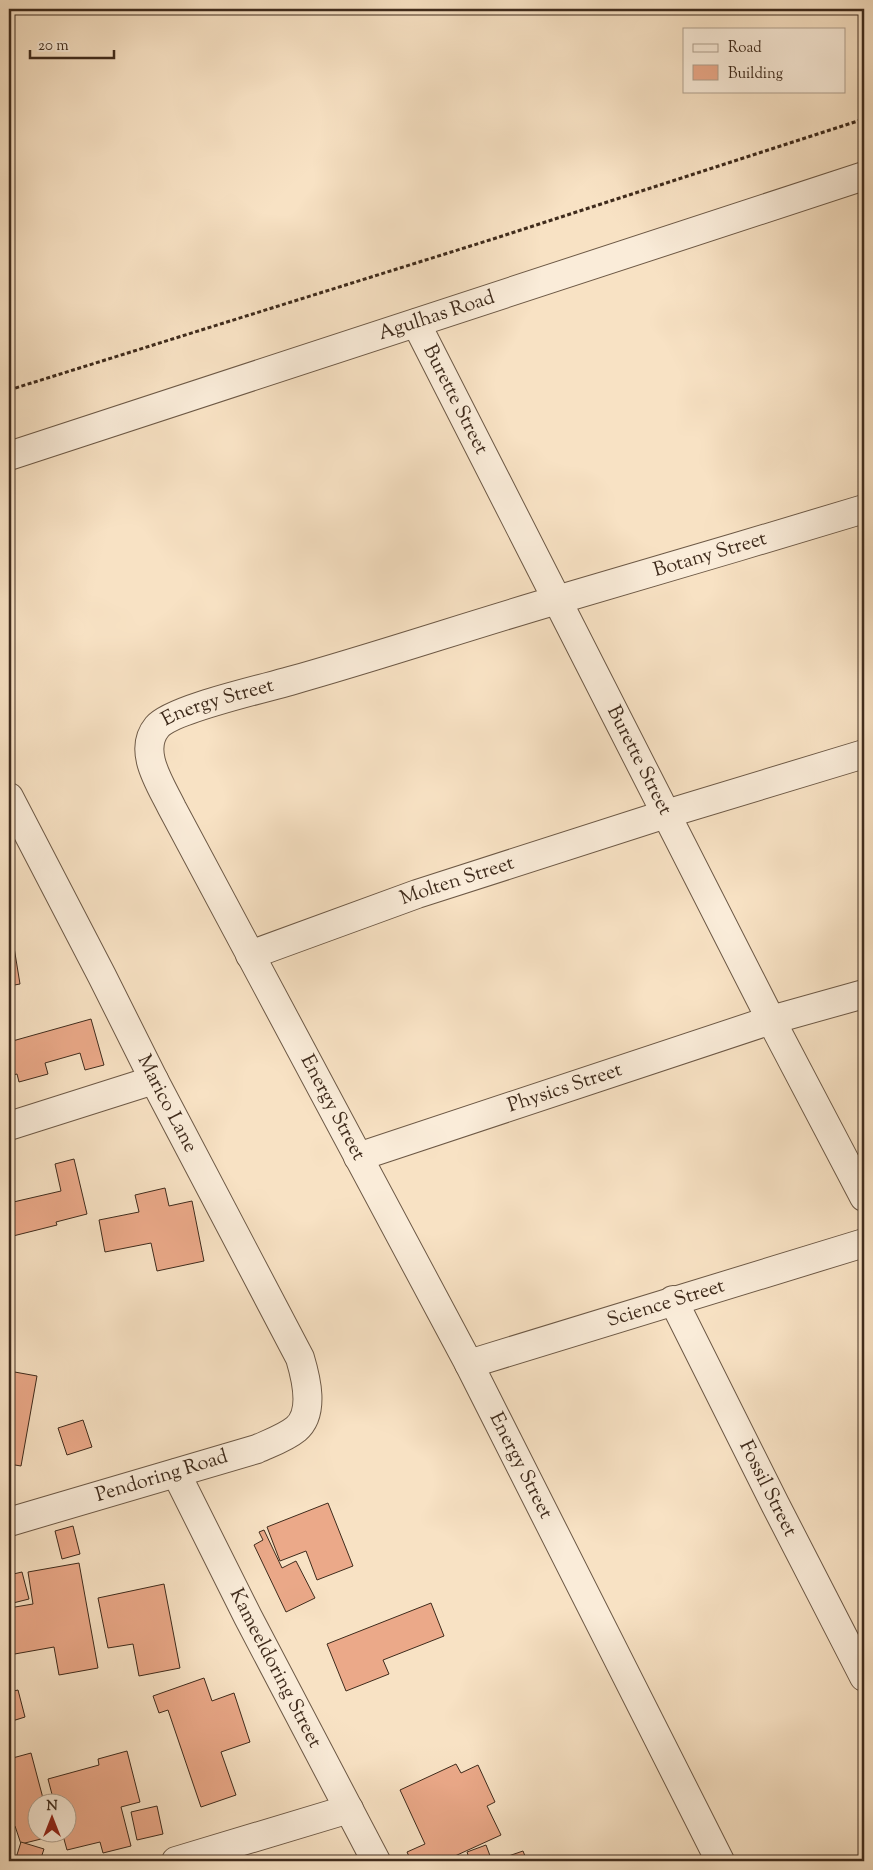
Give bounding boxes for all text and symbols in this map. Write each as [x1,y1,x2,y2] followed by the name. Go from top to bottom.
[30,28,114,60] scale bar
[683,28,846,92] legend
[38,36,69,57] text: 20 m
[728,38,762,59] text: Road
[728,64,783,85] text: Building
[375,283,499,349] street label: Agulhas Road
[415,340,495,460] street label: Burette Street
[650,524,770,585] street label: Botany Street
[156,671,277,734] street label: Energy Street
[599,701,679,821] street label: Burette Street
[396,849,518,913] street label: Molten Street
[129,1050,204,1158] street label: Marico Lane
[292,1050,372,1166] street label: Energy Street
[504,1056,626,1121] street label: Physics Street
[603,1272,729,1335] street label: Science Street
[481,1408,559,1524] street label: Energy Street
[731,1435,804,1542] street label: Fossil Street
[92,1443,232,1511] street label: Pendoring Road
[221,1583,329,1753] street label: Kameeldoring Street
[28,1792,78,1842] north arrow
[46,1797,58,1817] text: N

